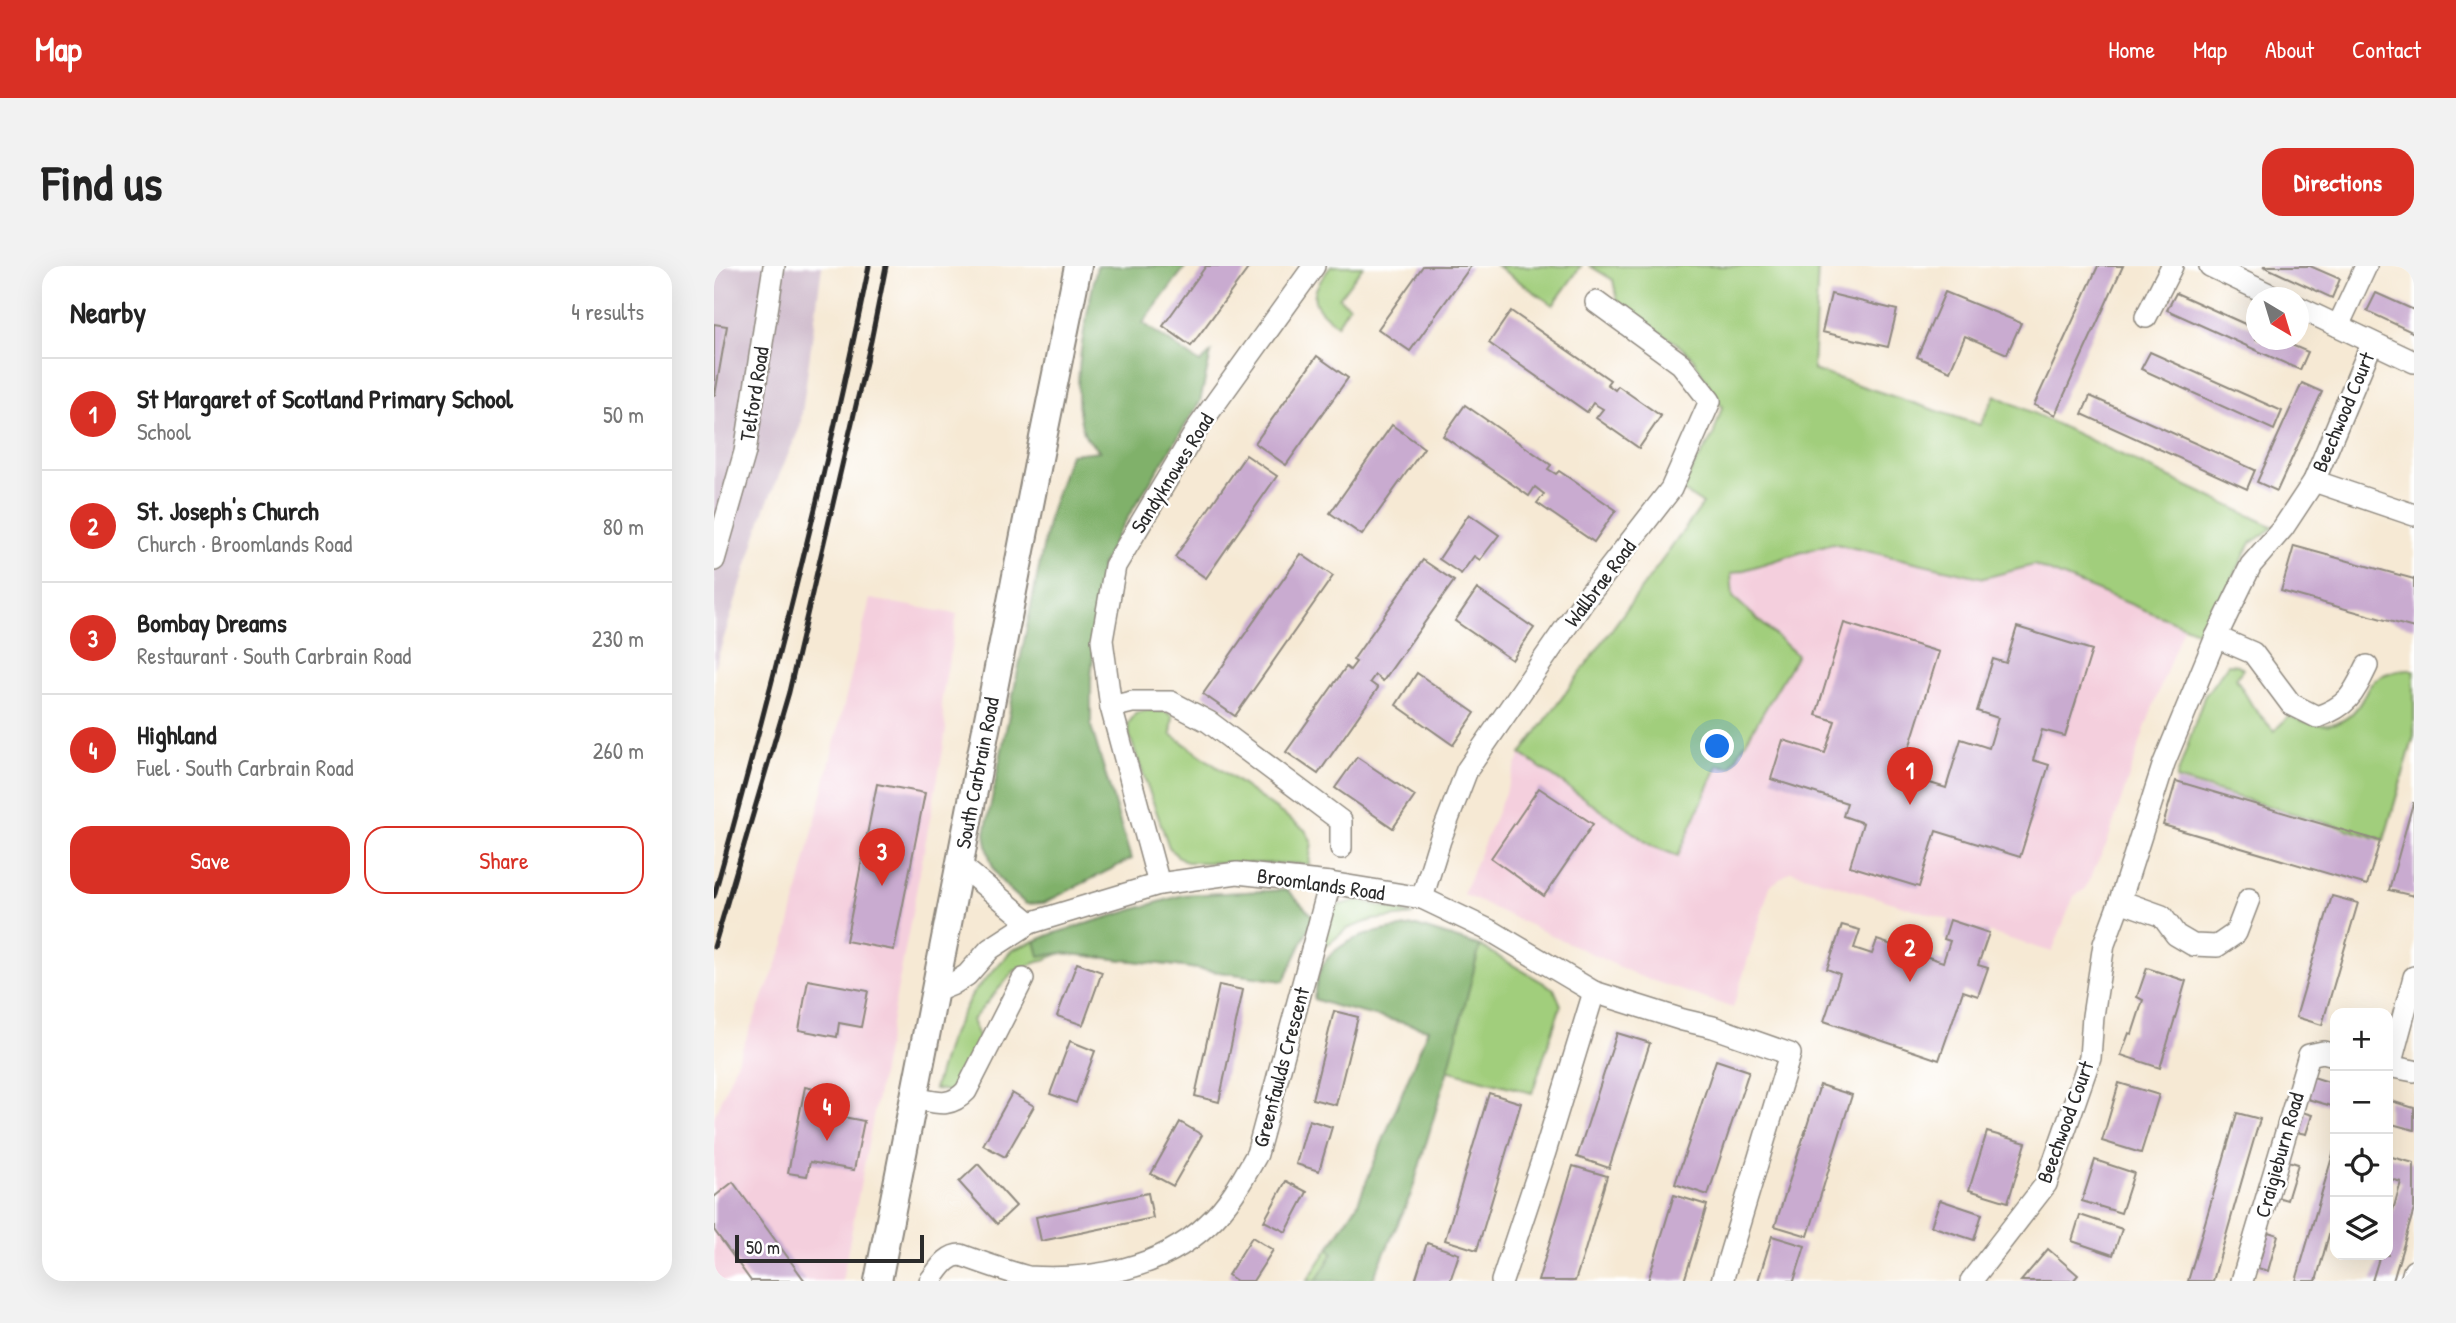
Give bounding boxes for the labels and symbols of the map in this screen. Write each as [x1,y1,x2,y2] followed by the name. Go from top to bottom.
[2246,287,2309,350] north arrow
[732,345,776,443] street label: Telford Road
[2305,347,2382,476] street label: Beechwood Court
[1124,407,1220,539] street label: Sandyknowes Road
[1557,533,1643,633] street label: Wallbrae Road
[948,695,1006,851] street label: South Carbrain Road
[1700,729,1734,763] your location
[1887,747,1933,805] pin: 1
[859,828,905,886] pin: 3
[1255,861,1387,907] street label: Broomlands Road
[1887,924,1933,982] pin: 2
[1246,983,1316,1150] street label: Greenfaulds Crescent
[2030,1056,2101,1187] street label: Beechwood Court
[804,1083,850,1141] pin: 4
[2247,1089,2311,1221] street label: Craigieburn Road
[735,1232,924,1264] scale bar

